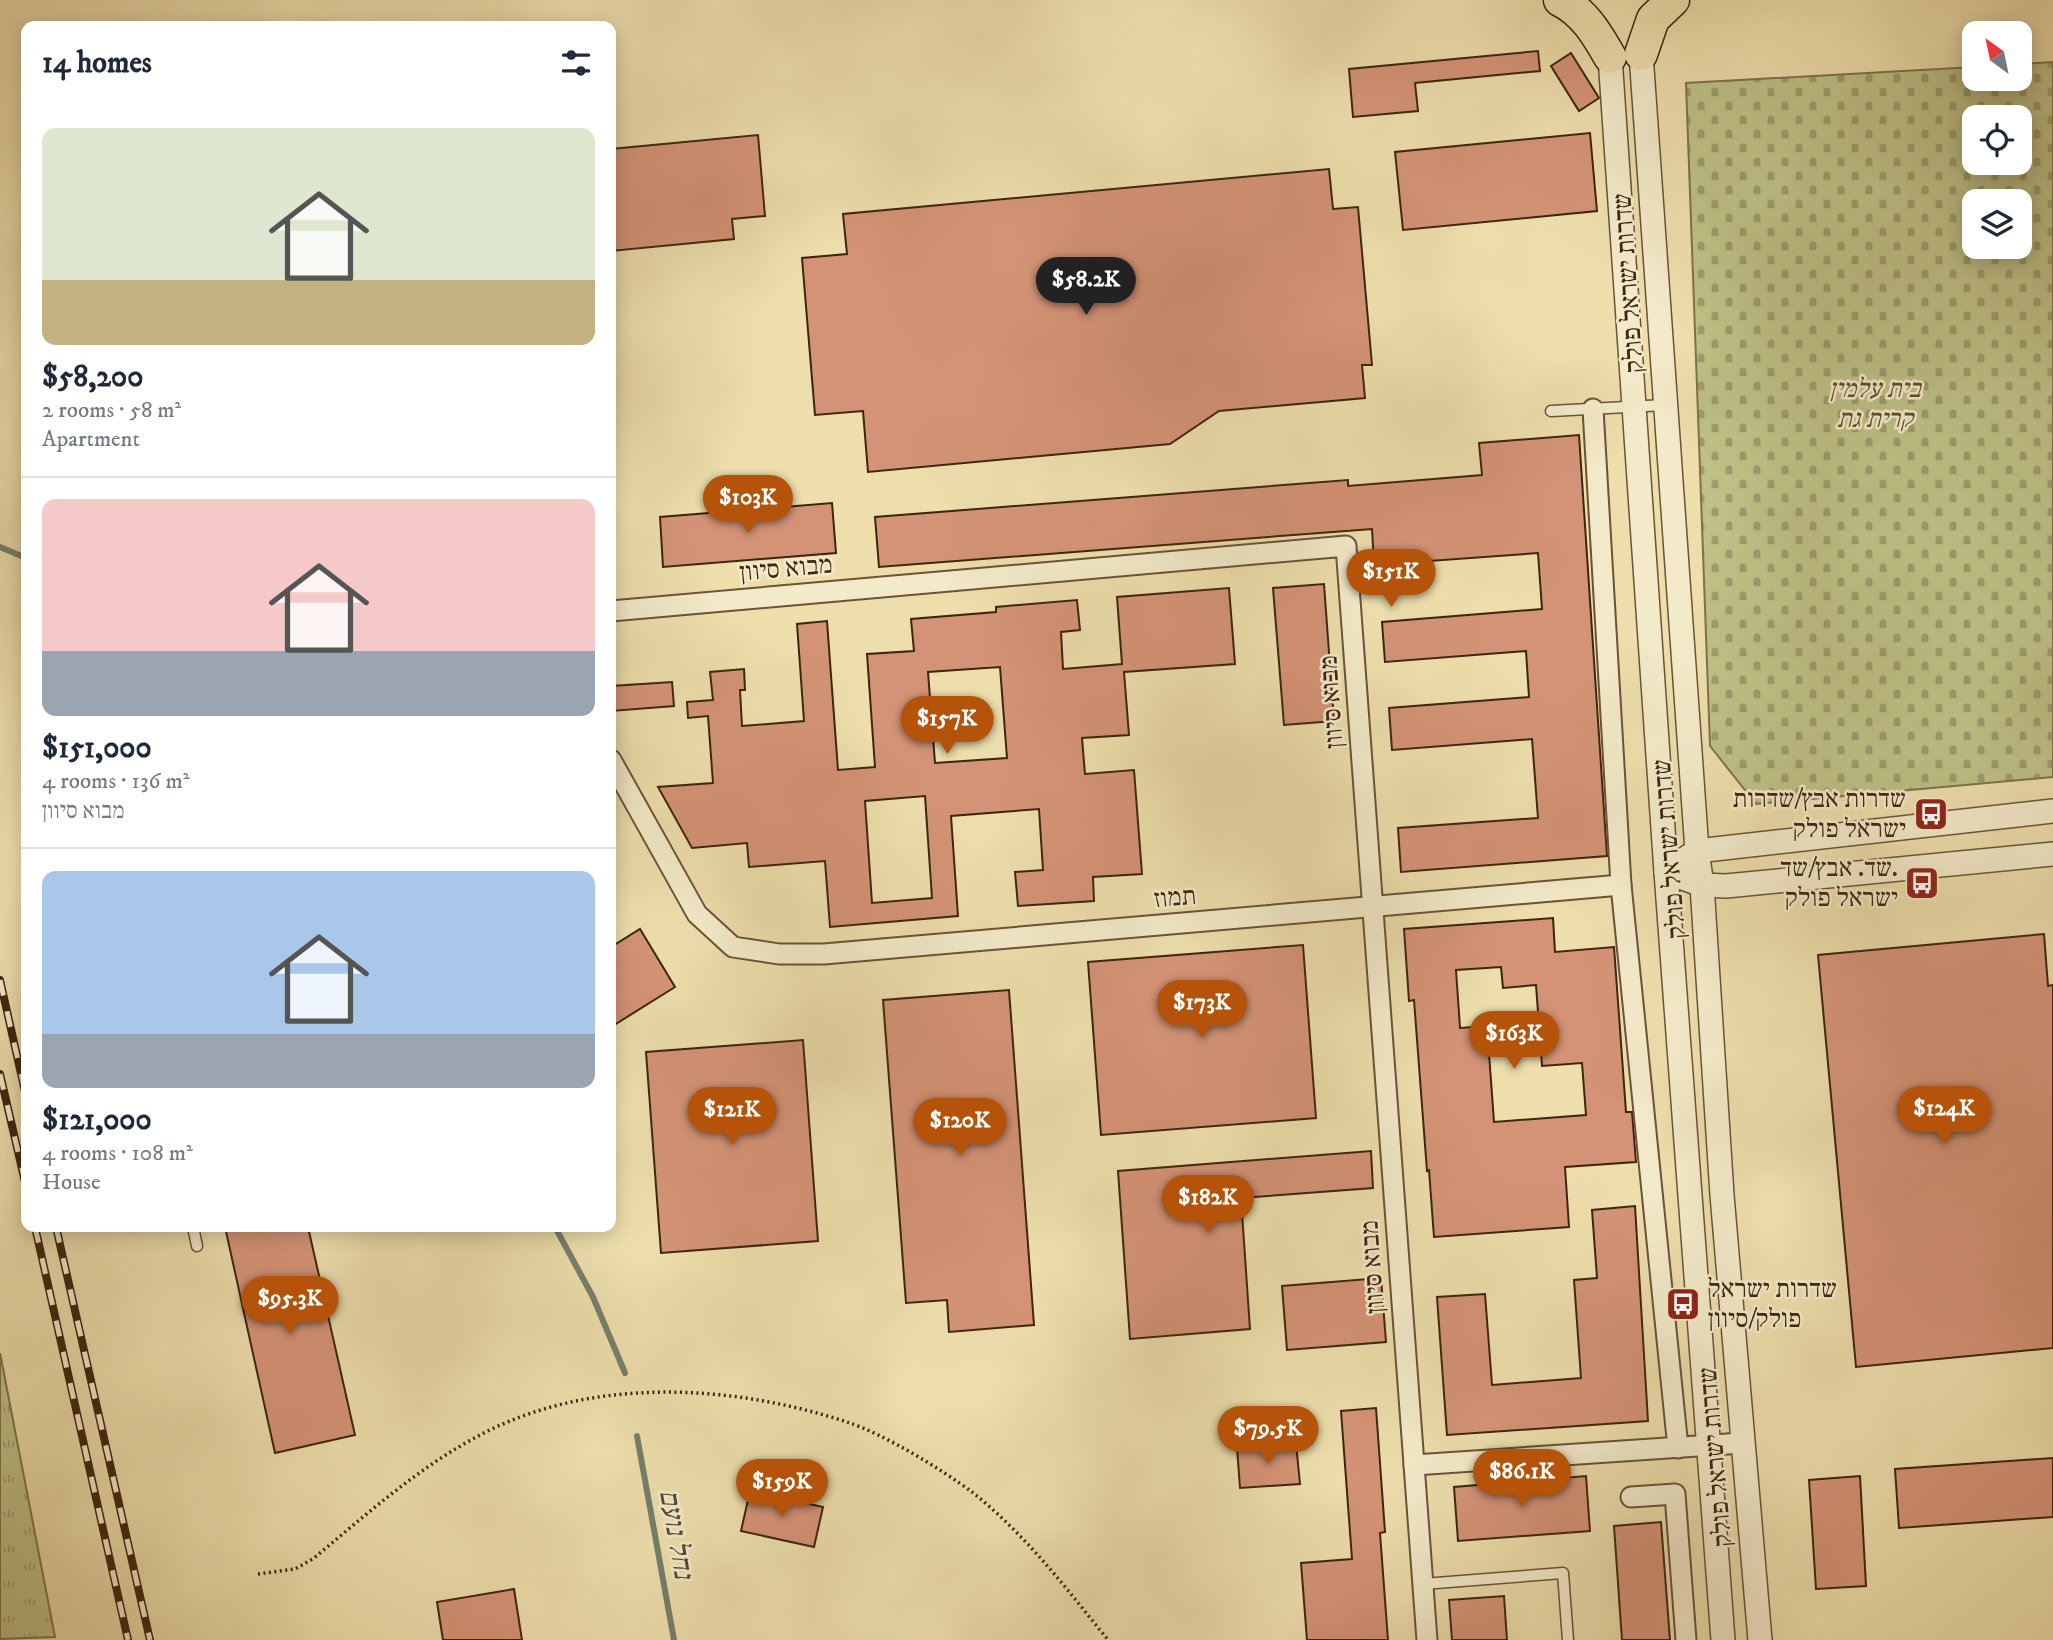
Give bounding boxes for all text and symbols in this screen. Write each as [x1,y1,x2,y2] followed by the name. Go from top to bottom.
[1962,21,2032,91] north arrow
[1962,21,2032,259] map controls
[557,44,595,82] icon: filters
[42,45,152,82] text: 14 homes
[1962,105,2032,175] button: locate
[256,173,382,299] icon: home
[1962,189,2032,259] button: layers
[1606,192,1652,374] street label: שדרות ישראל פולק
[1029,258,1143,317] pin: $58.2K
[1052,265,1120,294] text: $58.2K
[42,359,143,396] text: $58,200
[1829,373,1922,436] park label: בית עלמין קרית גת
[42,396,181,425] text: 2 rooms · 58 m²
[42,425,140,454] text: Apartment
[699,476,797,535] pin: $103K
[719,483,777,512] text: $103K
[256,545,382,671] icon: home
[738,548,834,590] street label: מבוא סיוון
[1342,550,1440,609] pin: $151K
[1363,557,1419,586] text: $151K
[1312,654,1352,750] street label: מבוא סיוון
[898,696,996,756] pin: $157K
[917,704,977,733] text: $157K
[42,730,152,767] text: $151,000
[1646,758,1694,940] street label: שדרות ישראל פולק
[42,767,189,796] text: 4 rooms · 136 m²
[1733,783,1906,846] place label: שדרות אבץ/שדרות ישראל פולק
[1912,795,1950,833] bus stop icon: שדרות אבץ/שדרות ישראל פולק
[42,797,125,826] text: מבוא סיוון
[1780,852,1898,915] place label: שד. אבץ/שד. ישראל פולק
[1903,864,1941,902] bus stop icon: שד. אבץ/שד. ישראל פולק
[1152,880,1198,916] street label: תמוז
[256,916,382,1042] icon: home
[1153,981,1251,1040] pin: $173K
[1173,988,1231,1017] text: $173K
[1465,1012,1563,1071] pin: $163K
[1485,1019,1543,1048] text: $163K
[1895,1086,1993,1146] pin: $124K
[683,1088,781,1147] pin: $121K
[1913,1094,1975,1123] text: $124K
[704,1095,760,1124] text: $121K
[911,1098,1009,1158] pin: $120K
[42,1102,152,1139] text: $121,000
[930,1106,990,1135] text: $120K
[42,1139,193,1168] text: 4 rooms · 108 m²
[42,1168,100,1197] text: House
[1159,1176,1257,1235] pin: $182K
[1178,1183,1238,1212] text: $182K
[1353,1219,1393,1315] street label: מבוא סיוון
[1708,1273,1837,1336] place label: שדרות ישראל פולק/סיוון
[233,1276,347,1336] pin: $95.3K
[258,1284,322,1313] text: $95.3K
[1664,1285,1702,1323] bus stop icon: שדרות ישראל פולק/סיוון
[1692,1366,1740,1548] street label: שדרות ישראל פולק
[1211,1406,1325,1466] pin: $79.5K
[1234,1414,1302,1443] text: $79.5K
[1465,1450,1579,1509] pin: $86.1K
[1489,1457,1555,1486] text: $86.1K
[733,1460,831,1519] pin: $159K
[752,1467,812,1496] text: $159K
[651,1487,701,1584] water label: נחל נועם

